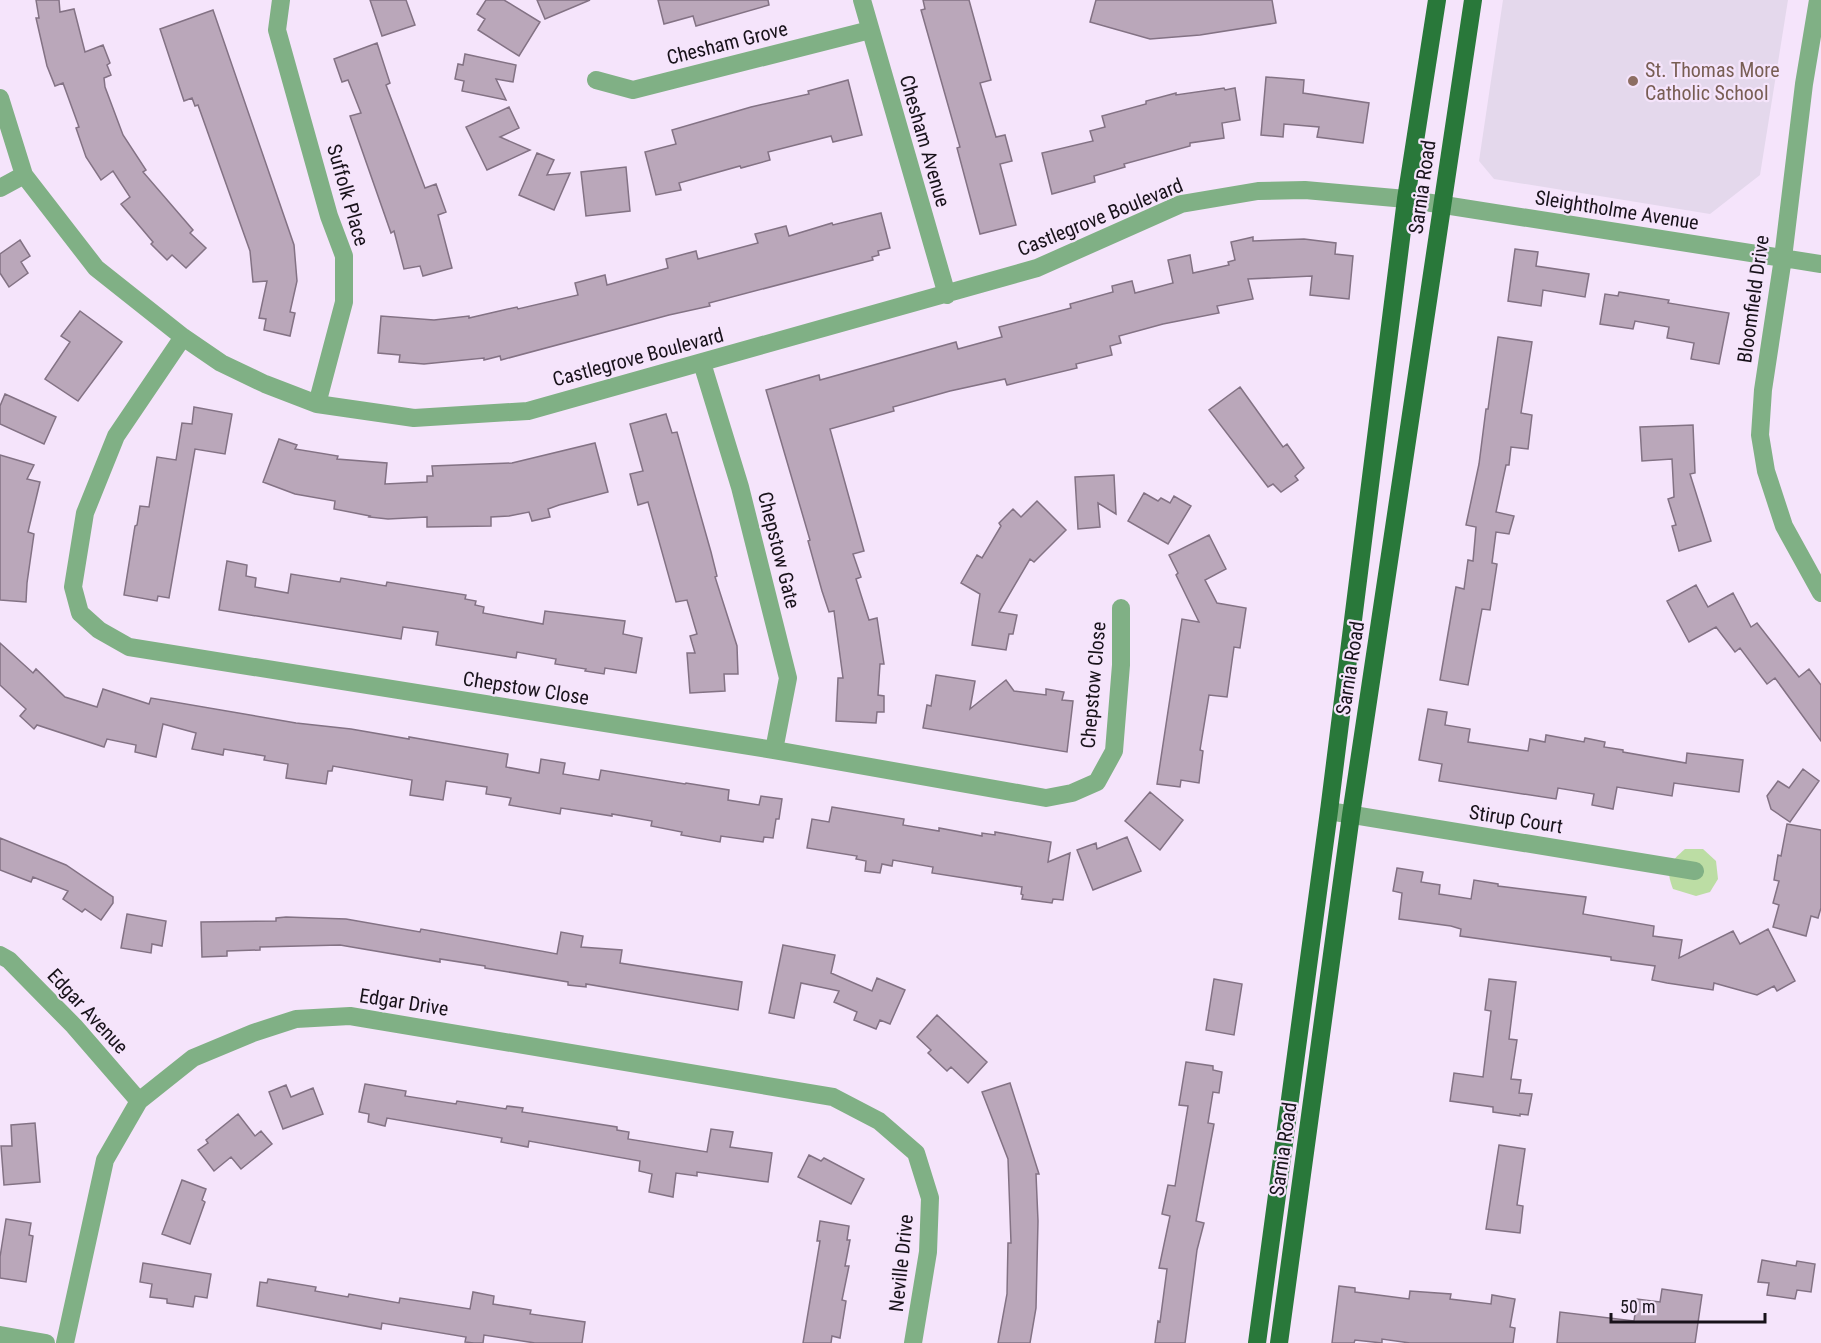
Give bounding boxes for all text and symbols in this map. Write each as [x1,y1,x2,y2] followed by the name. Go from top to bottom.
[664,16,790,70] street label: Chesham Grove
[1645,58,1780,105] place label: St. Thomas More Catholic School
[895,72,955,210] street label: Chesham Avenue
[1626,74,1640,88] marker: St. Thomas More Catholic School
[1404,138,1440,236] street label: Sarnia Road
[322,141,374,249] street label: Suffolk Place
[1014,173,1186,261] street label: Castlegrove Boulevard
[1534,185,1700,235] street label: Sleightholme Avenue
[1732,234,1774,364] street label: Bloomfield Drive
[550,323,726,391] street label: Castlegrove Boulevard
[753,489,805,611] street label: Chepstow Gate
[1331,619,1369,717] street label: Sarnia Road
[1076,621,1110,749] street label: Chepstow Close
[461,666,591,710] street label: Chepstow Close
[1467,800,1565,838] street label: Stirup Court
[43,964,133,1058] street label: Edgar Avenue
[358,983,450,1021] street label: Edgar Drive
[1265,1100,1301,1198] street label: Sarnia Road
[884,1213,918,1313] street label: Neville Drive
[1611,1286,1766,1324] scale bar
[1620,1296,1655,1317] text: 50 m

